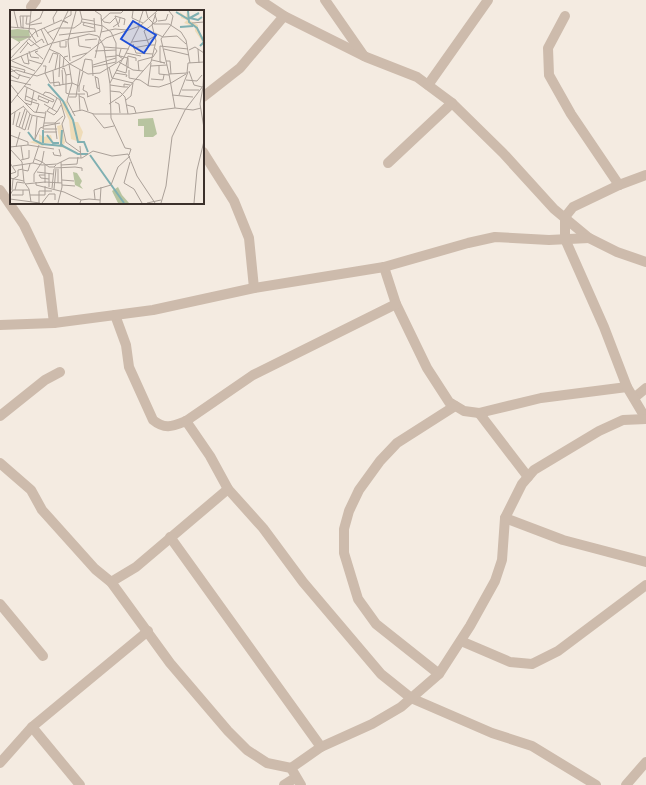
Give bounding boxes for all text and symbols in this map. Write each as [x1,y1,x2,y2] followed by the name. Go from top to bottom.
[10,10,204,204] inset map

